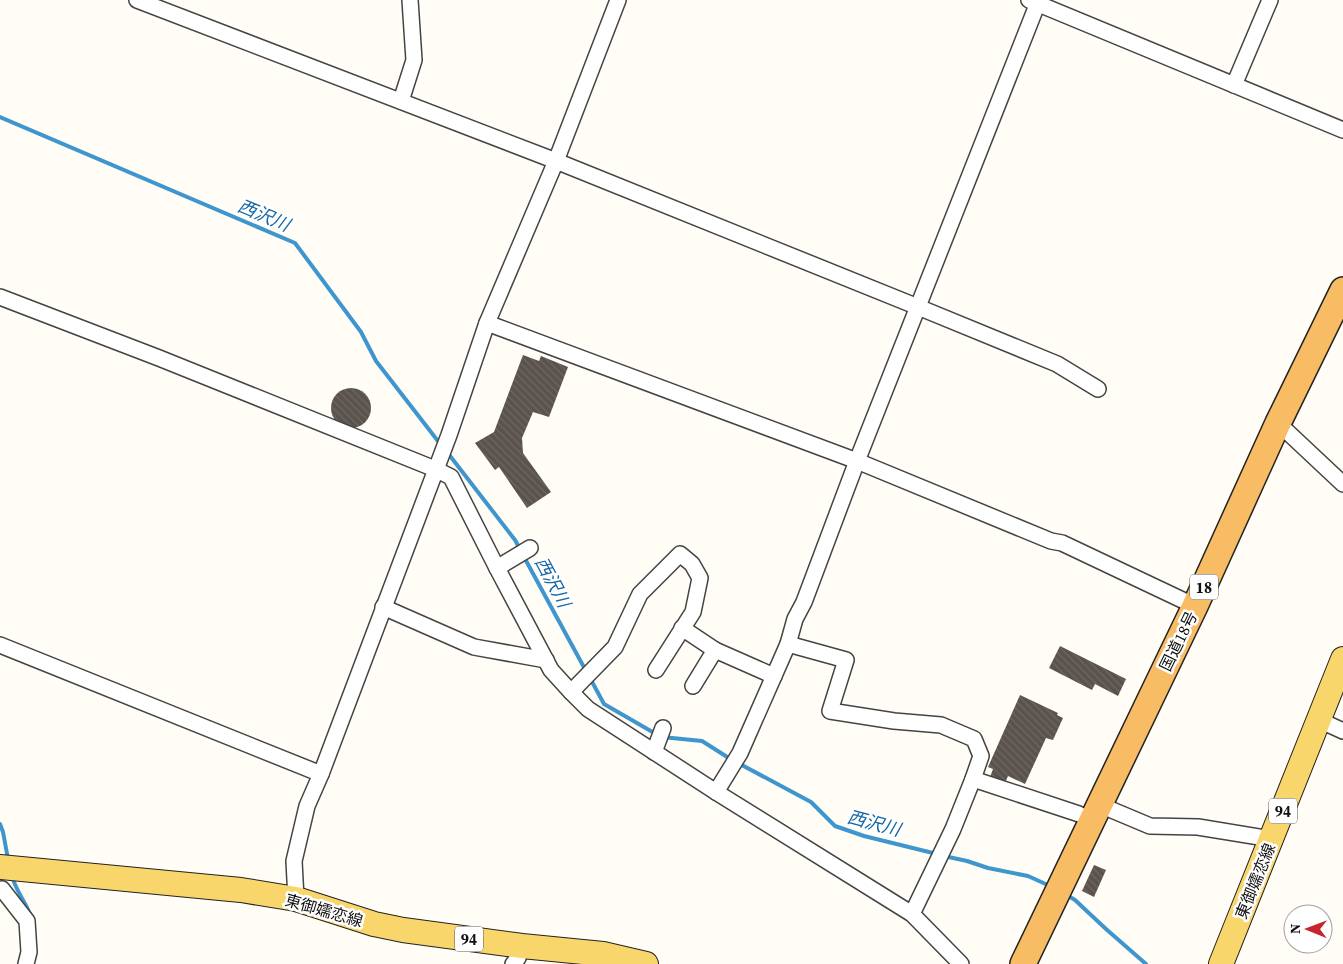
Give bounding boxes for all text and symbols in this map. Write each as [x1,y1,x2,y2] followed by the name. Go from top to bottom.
[234,193,296,238] water label: 西沢川
[529,552,578,613] water label: 西沢川
[1190,574,1218,600] road number: 18
[1154,607,1202,675] street label: 国道18号
[1269,798,1297,824] road number: 94
[845,804,905,843] water label: 西沢川
[1230,840,1280,922] street label: 東御嬬恋線
[283,888,365,932] street label: 東御嬬恋線
[1283,904,1333,954] north arrow
[1285,923,1305,934] text: N
[455,926,483,952] road number: 94

